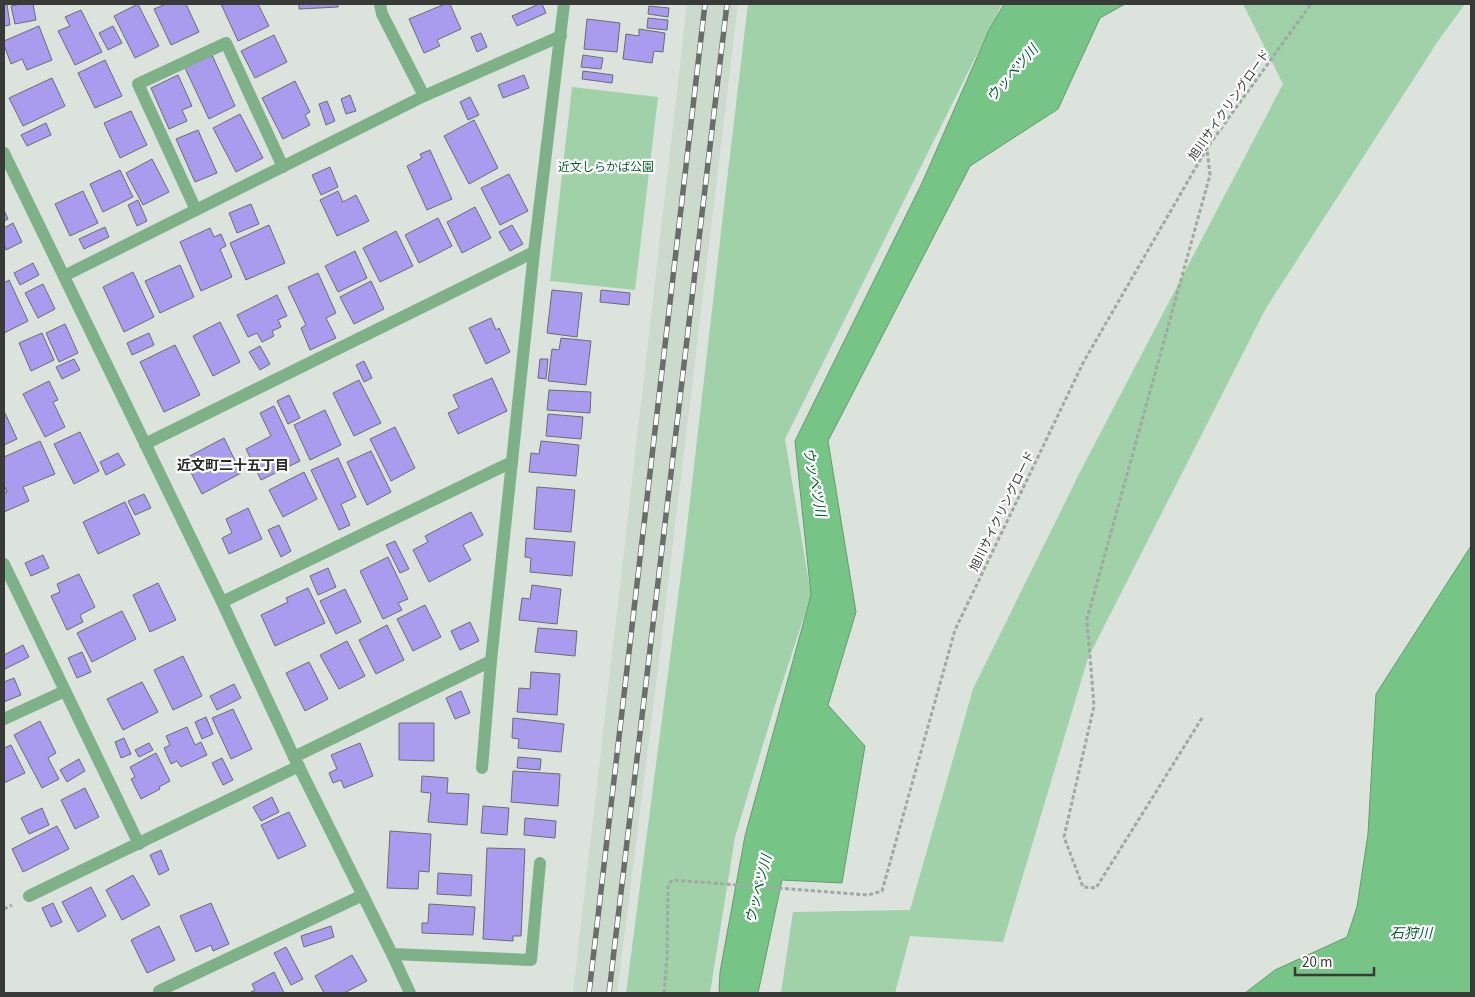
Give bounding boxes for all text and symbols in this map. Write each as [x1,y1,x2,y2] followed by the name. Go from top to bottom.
[982,39,1045,107] water label: ウッペツ川
[1185,46,1274,164] street label: 旭川サイクリングロード
[558,159,654,176] park label: 近文しらかば公園
[798,446,831,520] water label: ウッペツ川
[966,448,1039,574] street label: 旭川サイクリングロード
[177,456,289,476] district label: 近文町二十五丁目
[741,851,778,926] water label: ウッペツ川
[1390,924,1434,944] water label: 石狩川
[1295,944,1374,976] scale bar
[1302,952,1332,973] text: 20 m

